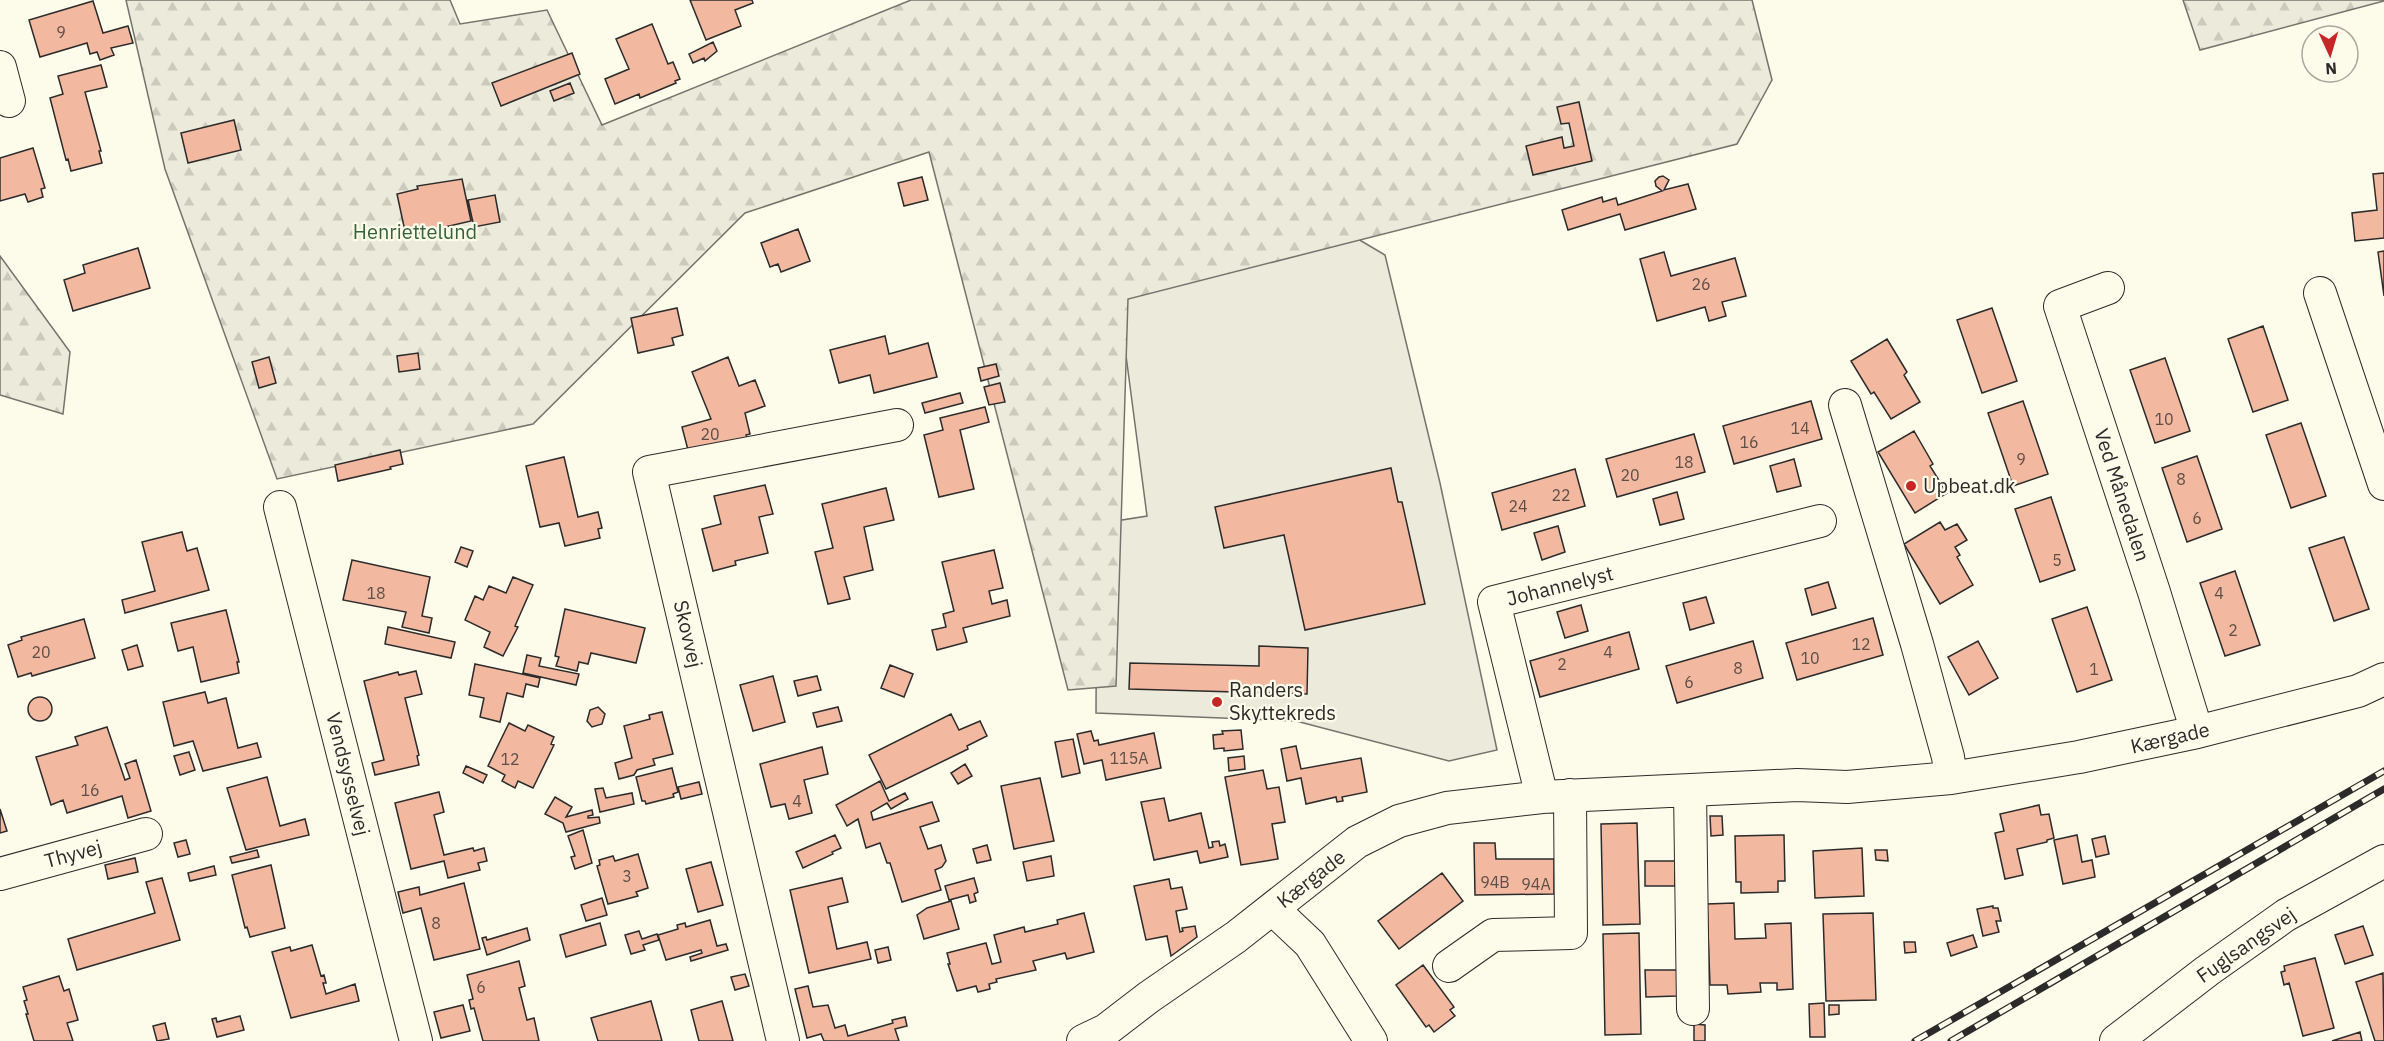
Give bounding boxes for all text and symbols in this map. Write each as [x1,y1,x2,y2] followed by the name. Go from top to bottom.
[56,22,66,42] house number: 9
[2300,24,2360,84] north arrow
[2325,59,2338,79] text: N
[353,218,477,245] park label: Henriettelund
[1691,274,1711,294] house number: 26
[2154,409,2174,429] house number: 10
[1790,418,1810,438] house number: 14
[700,424,720,444] house number: 20
[2088,425,2157,565] street label: Ved Månedalen
[1739,432,1759,452] house number: 16
[2016,449,2026,469] house number: 9
[1674,452,1694,472] house number: 18
[1620,465,1640,485] house number: 20
[2176,469,2186,489] house number: 8
[1923,472,2016,499] place label: Upbeat.dk
[1904,479,1918,493] marker: Upbeat.dk
[1551,485,1571,505] house number: 22
[1508,496,1528,516] house number: 24
[2192,508,2202,528] house number: 6
[2052,550,2062,570] house number: 5
[1504,559,1616,612] street label: Johannelyst
[366,583,386,603] house number: 18
[2214,583,2224,603] house number: 4
[668,598,709,670] street label: Skovvej
[2228,620,2238,640] house number: 2
[1851,634,1871,654] house number: 12
[31,642,51,662] house number: 20
[1603,642,1613,662] house number: 4
[1800,648,1820,668] house number: 10
[1557,654,1567,674] house number: 2
[1733,658,1743,678] house number: 8
[2089,659,2099,679] house number: 1
[1684,672,1694,692] house number: 6
[1229,676,1336,726] place label: Randers Skyttekreds
[1210,695,1224,709] marker: Randers Skyttekreds
[320,709,377,838] street label: Vendsysselvej
[2128,715,2212,760] street label: Kærgade
[1109,748,1149,768] house number: 115A
[500,749,520,769] house number: 12
[80,780,100,800] house number: 16
[792,791,802,811] house number: 4
[41,833,105,874] street label: Thyvej
[1271,843,1351,914] street label: Kærgade
[622,866,632,886] house number: 3
[1480,872,1510,892] house number: 94B
[1521,874,1551,894] house number: 94A
[2191,900,2301,989] street label: Fuglsangsvej
[431,913,441,933] house number: 8
[476,977,486,997] house number: 6

